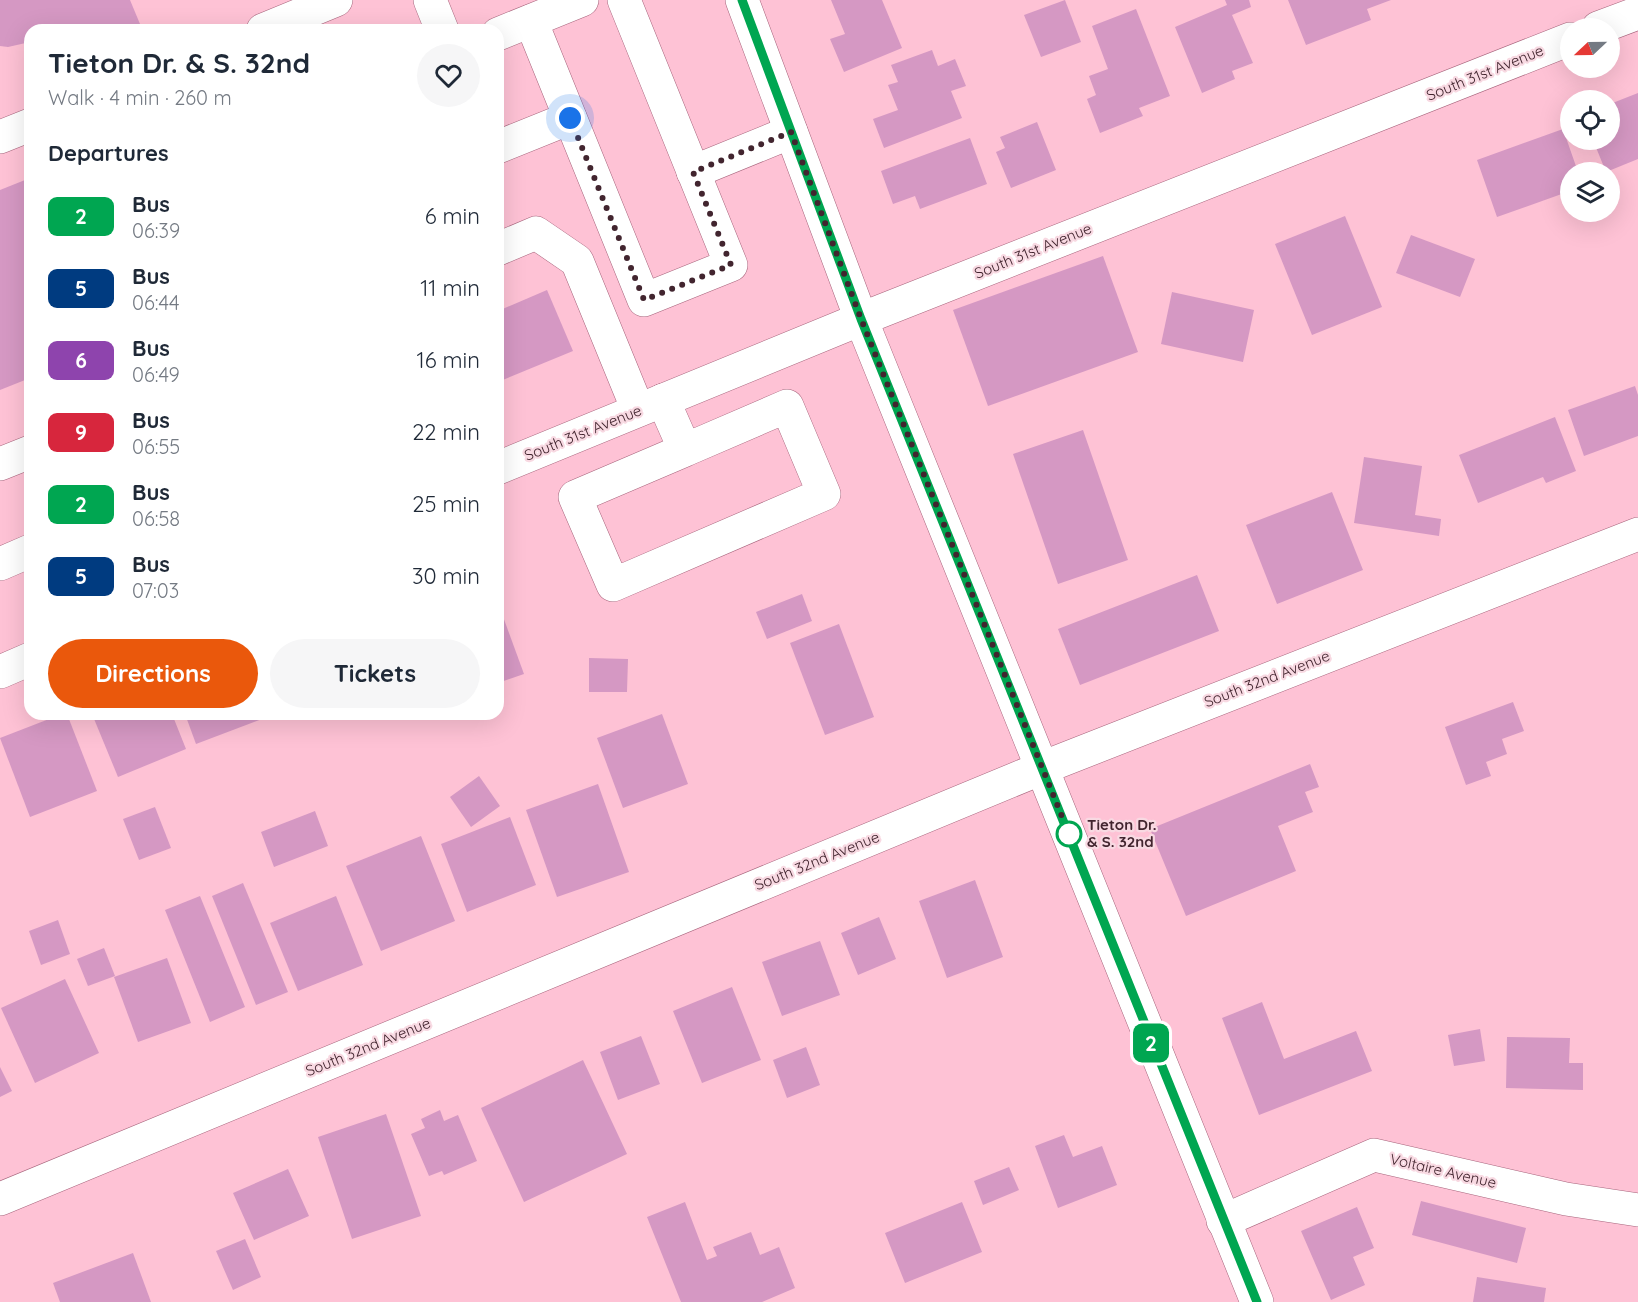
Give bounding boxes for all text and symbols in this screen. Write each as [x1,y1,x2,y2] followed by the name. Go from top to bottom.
[1560,18,1620,78] north arrow
[1560,18,1620,222] map controls
[1423,40,1546,105] street label: South 31st Avenue
[417,44,480,107] button: heart
[48,45,310,80] text: Tieton Dr. & S. 32nd
[48,85,232,110] text: Walk · 4 min · 260 m
[1560,90,1620,150] button: locate
[555,103,585,133] your location
[48,139,169,167] text: Departures
[1560,162,1620,222] button: layers
[132,190,170,218] text: Bus
[425,202,480,230] text: 6 min
[75,203,87,229] text: 2
[132,218,180,243] text: 06:39
[971,218,1094,283] street label: South 31st Avenue
[132,262,170,290] text: Bus
[420,274,480,302] text: 11 min
[75,275,87,301] text: 5
[132,290,179,315] text: 06:44
[132,334,170,362] text: Bus
[417,346,480,374] text: 16 min
[75,347,87,373] text: 6
[132,362,180,387] text: 06:49
[521,400,644,465] street label: South 31st Avenue
[132,406,170,434] text: Bus
[412,418,480,446] text: 22 min
[75,419,87,445] text: 9
[132,434,180,459] text: 06:55
[132,478,170,506] text: Bus
[412,490,480,518] text: 25 min
[75,491,87,517] text: 2
[132,506,180,531] text: 06:58
[132,550,170,578] text: Bus
[412,562,480,590] text: 30 min
[75,563,87,589] text: 5
[132,578,179,603] text: 07:03
[48,639,258,708] button: Directions
[270,639,480,708] button: Tickets
[1201,646,1332,711] street label: South 32nd Avenue
[1087,815,1157,851] place label: Tieton Dr. & S. 32nd
[1056,821,1082,847] marker: Tieton Dr. & S. 32nd
[752,827,882,894] street label: South 32nd Avenue
[303,1013,433,1080] street label: South 32nd Avenue
[1132,1024,1170,1062] line badge: 2
[1145,1030,1157,1056] text: 2
[1388,1149,1498,1192] street label: Voltaire Avenue

